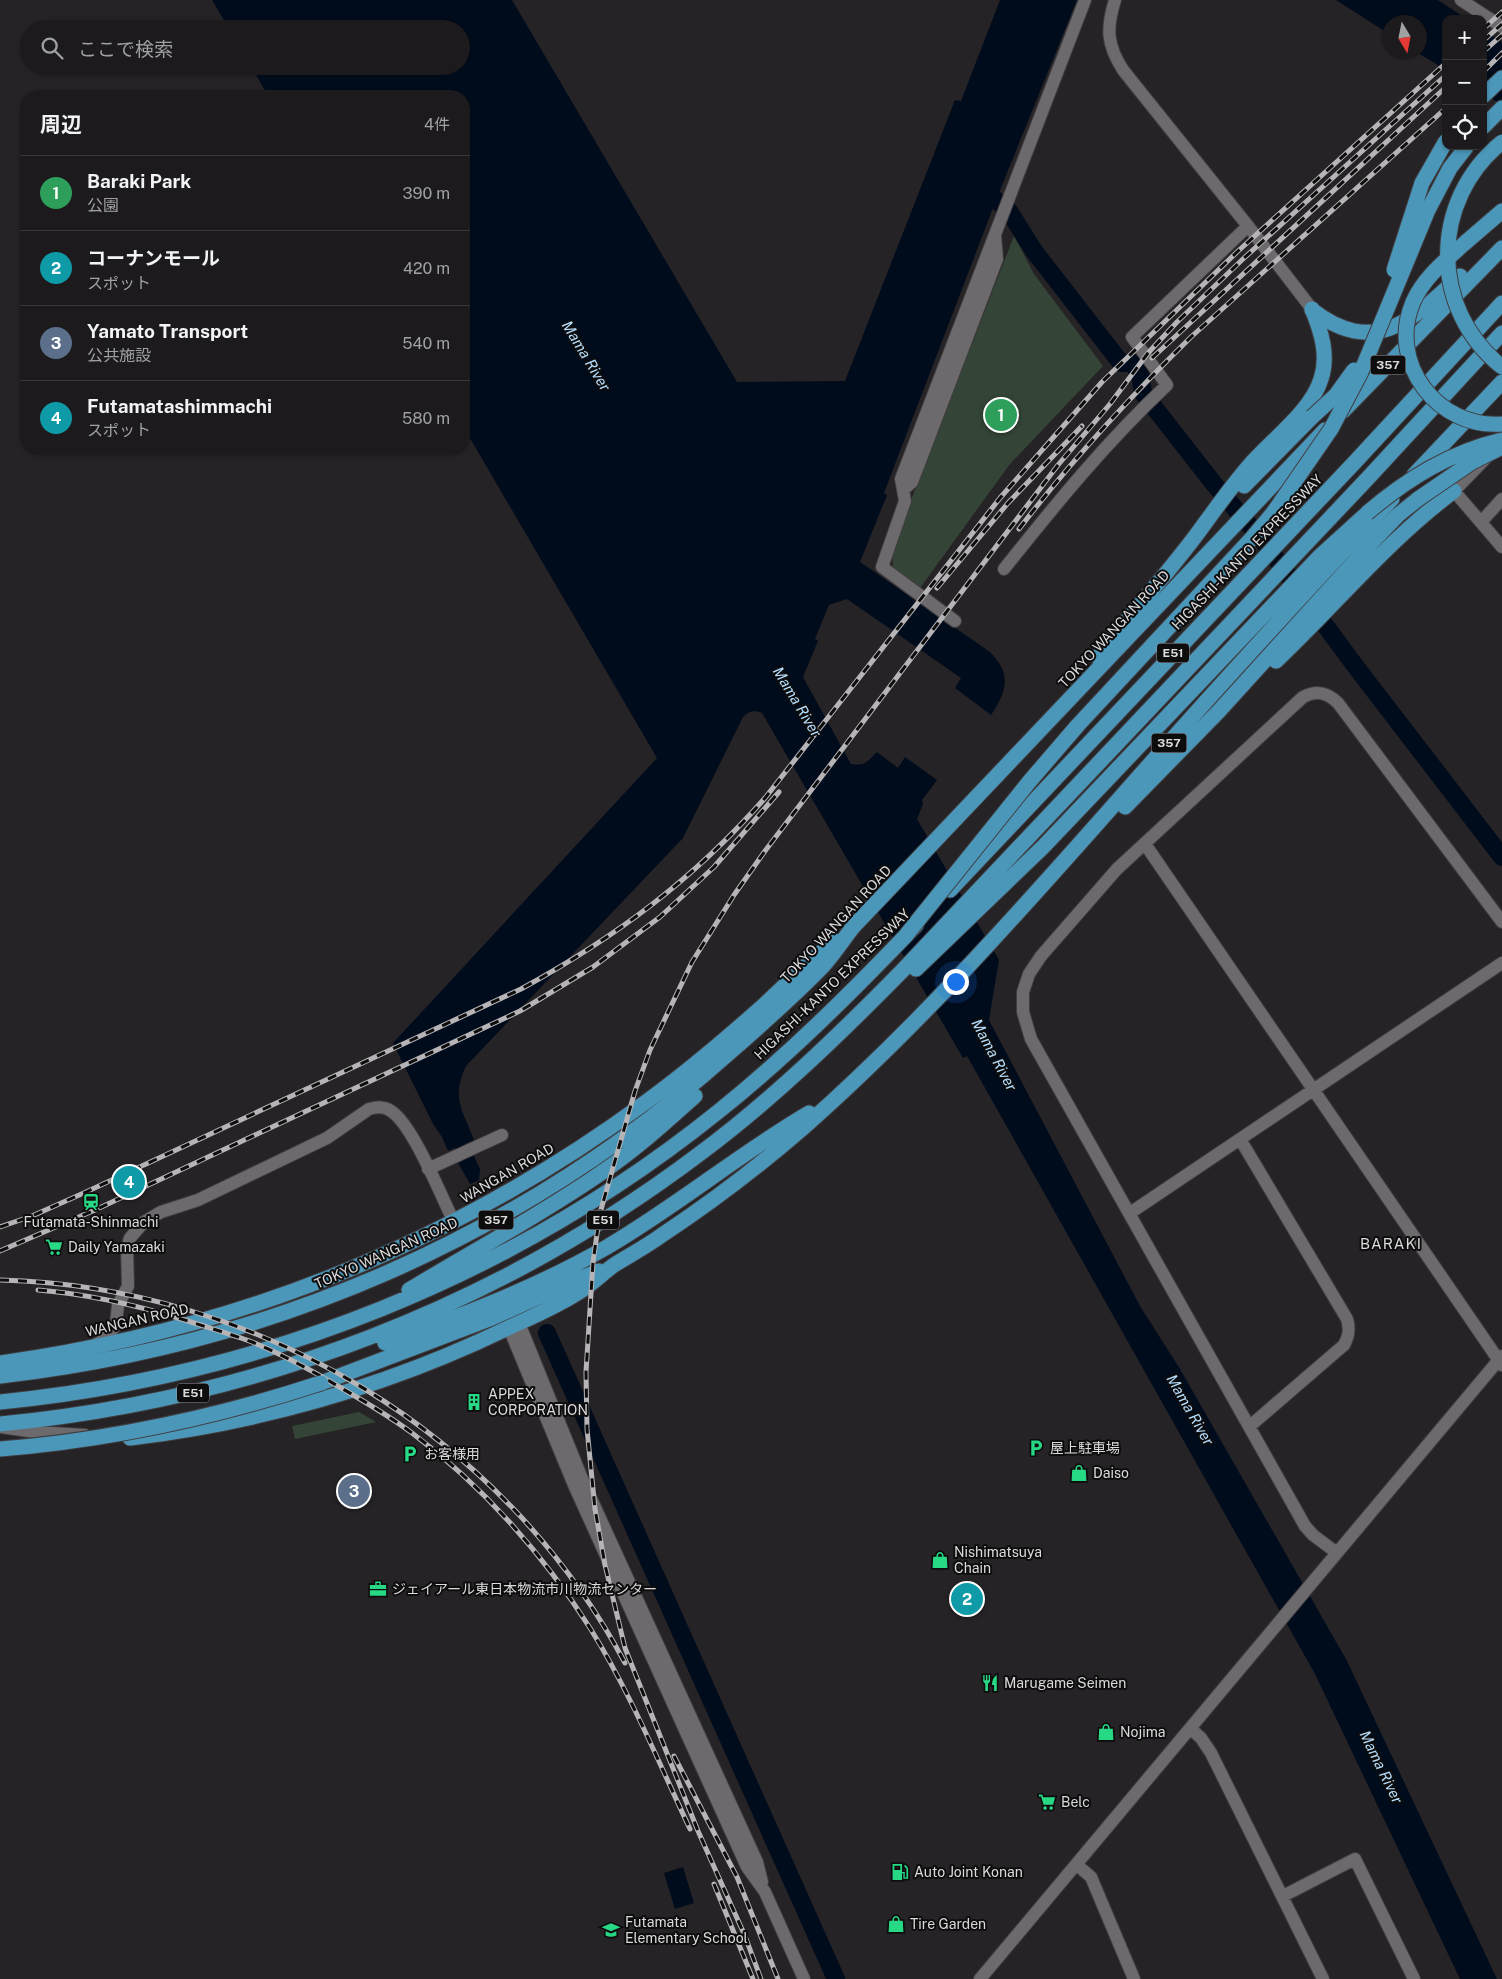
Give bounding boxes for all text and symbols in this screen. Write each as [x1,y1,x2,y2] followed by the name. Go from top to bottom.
[1382,15,1427,60] north arrow
[1442,15,1487,150] map controls
[1442,15,1487,60] button: +
[20,20,470,75] search box
[38,34,66,62] icon: search
[78,38,173,60] text: ここで検索
[1442,60,1487,105] button: −
[1442,105,1487,150] button: locate
[40,112,82,137] text: 周辺
[424,115,450,134] text: 4件
[87,170,191,192] text: Baraki Park
[53,184,59,203] text: 1
[403,184,450,203] text: 390 m
[87,196,119,215] text: 公園
[87,247,220,269] text: コーナンモール
[51,259,61,278] text: 2
[403,259,450,278] text: 420 m
[87,274,151,293] text: スポット
[559,317,614,394] water label: Mama River
[87,320,248,342] text: Yamato Transport
[51,334,61,353] text: 3
[402,334,450,353] text: 540 m
[87,346,151,365] text: 公共施設
[1370,356,1406,374] road number: 357
[87,395,272,417] text: Futamatashimmachi
[985,396,1017,434] pin: 1
[51,409,61,428] text: 4
[402,409,450,428] text: 580 m
[87,421,151,440] text: スポット
[1168,471,1326,633] street label: HIGASHI-KANTO EXPRESSWAY
[1055,567,1173,691] street label: TOKYO WANGAN ROAD
[1157,644,1189,662] road number: E51
[770,663,825,740] water label: Mama River
[1152,734,1186,752] road number: 357
[777,862,895,986] street label: TOKYO WANGAN ROAD
[751,905,913,1063] street label: HIGASHI-KANTO EXPRESSWAY
[943,969,969,995] your location
[968,1016,1021,1094] water label: Mama River
[457,1140,557,1206] street label: WANGAN ROAD
[113,1163,145,1201] pin: 4
[81,1192,101,1212] station icon: Futamata-Shinmachi
[478,1210,514,1230] road number: 357
[587,1210,619,1230] road number: E51
[23,1214,159,1230] place label: Futamata-Shinmachi
[312,1214,460,1292] street label: TOKYO WANGAN ROAD
[1360,1235,1422,1252] district label: BARAKI
[44,1237,64,1257] supermarket icon: Daily Yamazaki
[68,1239,165,1255] place label: Daily Yamazaki
[84,1300,190,1340] street label: WANGAN ROAD
[1163,1371,1218,1449] water label: Mama River
[177,1384,209,1402] road number: E51
[488,1386,588,1418] place label: APPEX CORPORATION
[464,1392,484,1412] building icon: APPEX CORPORATION
[1026,1438,1046,1458] parking icon: 屋上駐車場
[1050,1440,1120,1456] place label: 屋上駐車場
[400,1444,420,1464] parking icon: お客様用
[424,1446,480,1462] place label: お客様用
[1069,1463,1089,1483] shop icon: Daiso
[1093,1465,1129,1481] place label: Daiso
[338,1472,370,1510] pin: 3
[954,1544,1042,1576] place label: Nishimatsuya Chain
[930,1550,950,1570] shop icon: Nishimatsuya Chain
[368,1579,388,1599] office icon: ジェイアール東日本物流市川物流センター
[951,1580,983,1618] pin: 2
[392,1581,657,1597] place label: ジェイアール東日本物流市川物流センター
[980,1673,1000,1693] restaurant icon: Marugame Seimen
[1004,1675,1126,1691] place label: Marugame Seimen
[1096,1722,1116,1742] shop icon: Nojima
[1120,1724,1166,1740] place label: Nojima
[1356,1728,1407,1806] water label: Mama River
[1037,1792,1057,1812] supermarket icon: Belc
[1061,1794,1090,1810] place label: Belc
[890,1862,910,1882] fuel station icon: Auto Joint Konan
[914,1864,1023,1880] place label: Auto Joint Konan
[625,1914,748,1946] place label: Futamata Elementary School
[886,1914,906,1934] shop icon: Tire Garden
[910,1916,986,1932] place label: Tire Garden
[601,1920,621,1940] school or university icon: Futamata Elementary School

